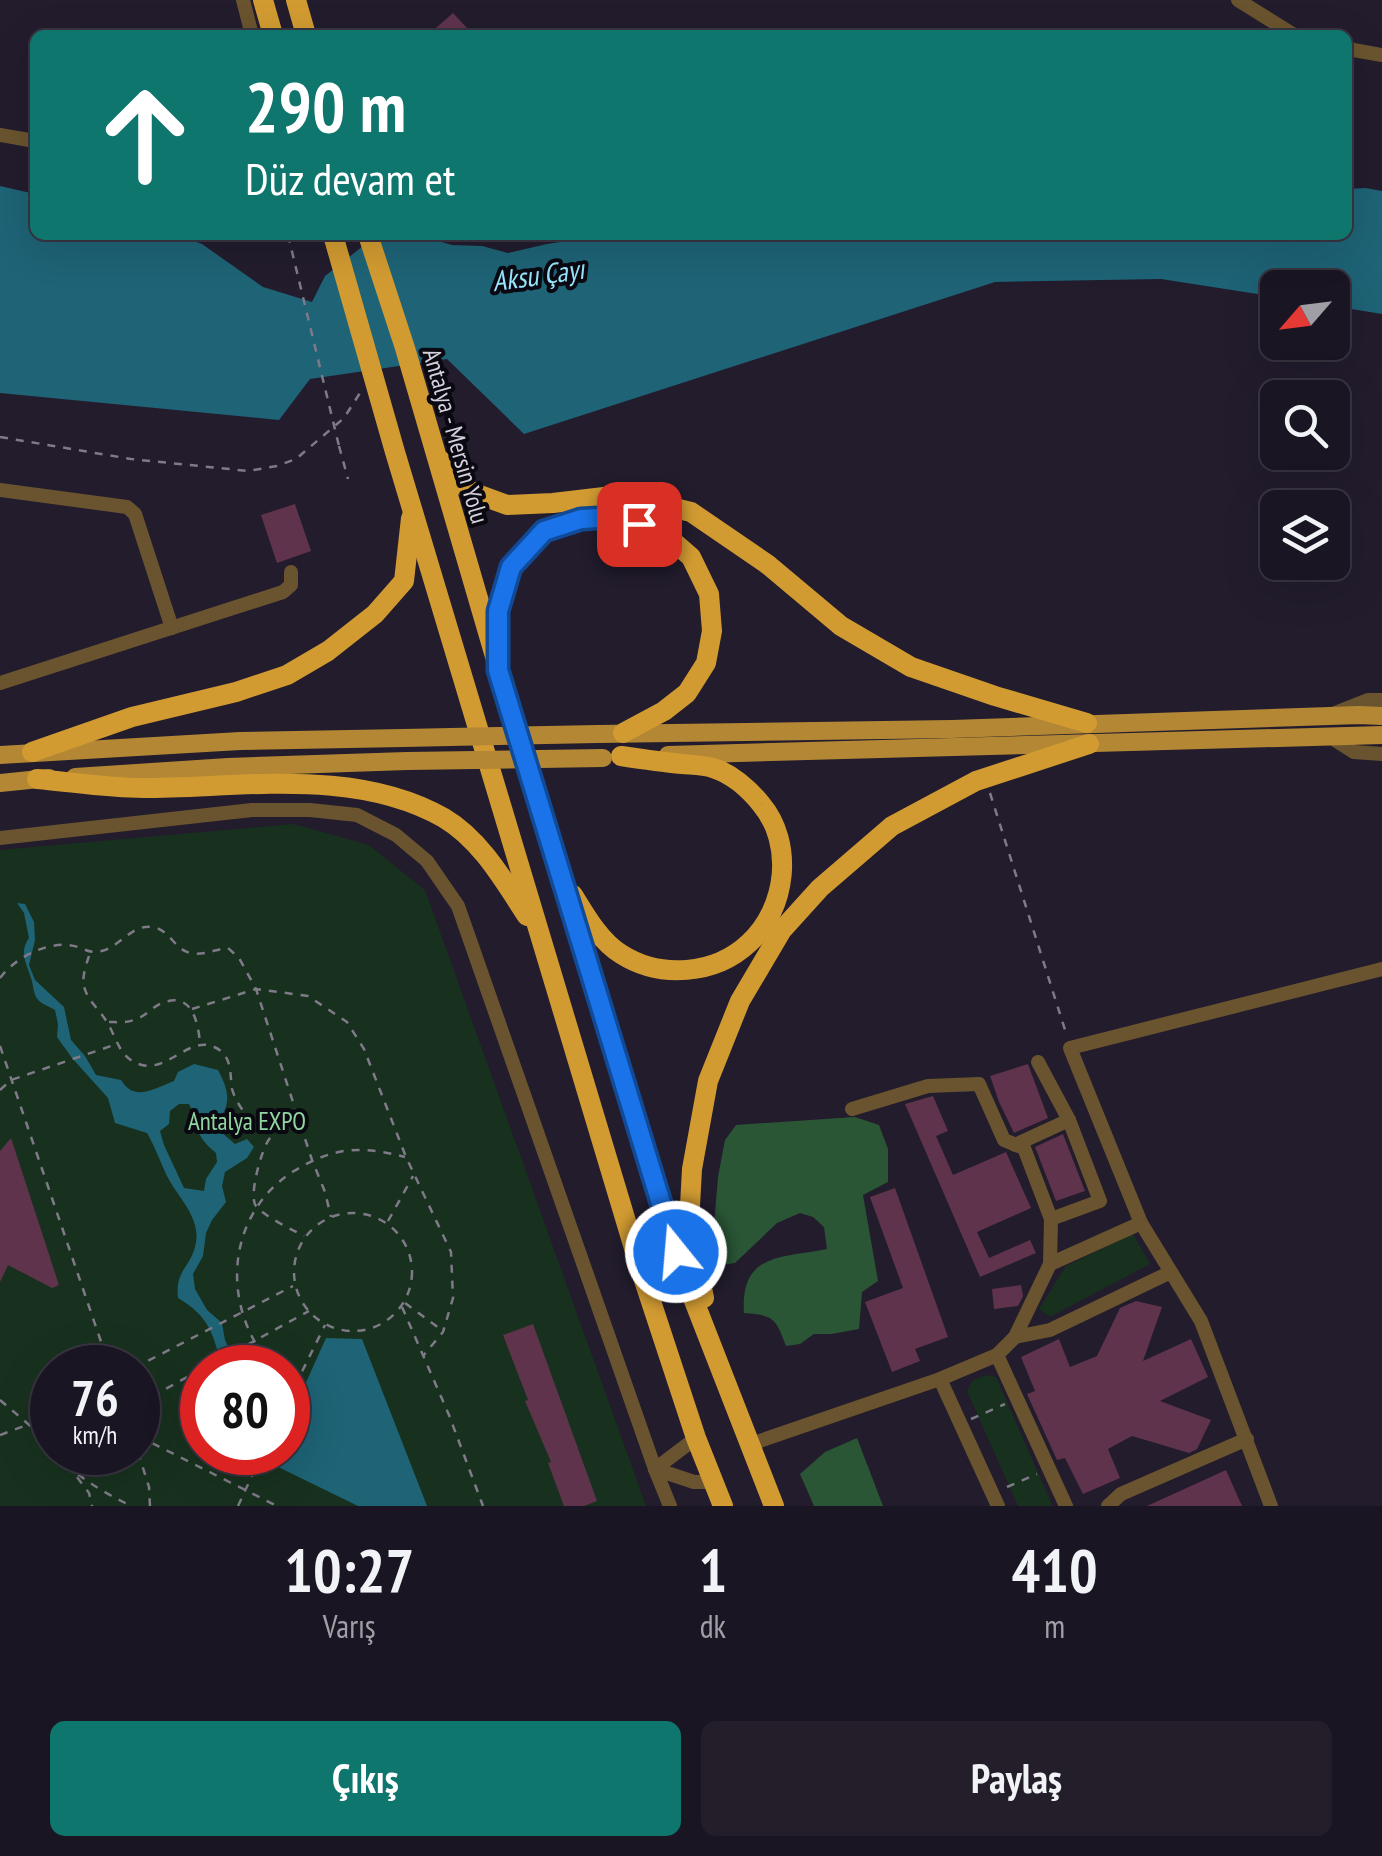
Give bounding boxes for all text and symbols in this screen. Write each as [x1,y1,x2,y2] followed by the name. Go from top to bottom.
[245,61,406,151] text: 290 m
[80,70,210,200] icon: ahead
[245,149,455,207] text: Düz devam et
[490,250,588,299] water label: Aksu Çayı
[1260,270,1350,360] north arrow
[1260,270,1350,580] map controls
[416,345,496,527] street label: Antalya - Mersin Yolu
[1260,380,1350,470] button: search
[597,482,682,567] pin
[1260,490,1350,580] button: layers
[612,497,667,552] icon: arrive
[188,1105,306,1137] park label: Antalya EXPO
[624,1200,728,1304] position arrow
[180,1345,310,1475] speed limit sign: 80
[71,1365,119,1430] text: 76
[73,1419,117,1451] text: km/h
[284,1531,414,1609] text: 10:27
[699,1531,727,1609] text: 1
[1012,1531,1098,1609] text: 410
[323,1605,376,1647] text: Varış
[700,1605,726,1647] text: dk
[1044,1605,1065,1647] text: m
[50,1721,681,1836] button: Çıkış
[701,1721,1332,1836] button: Paylaş

